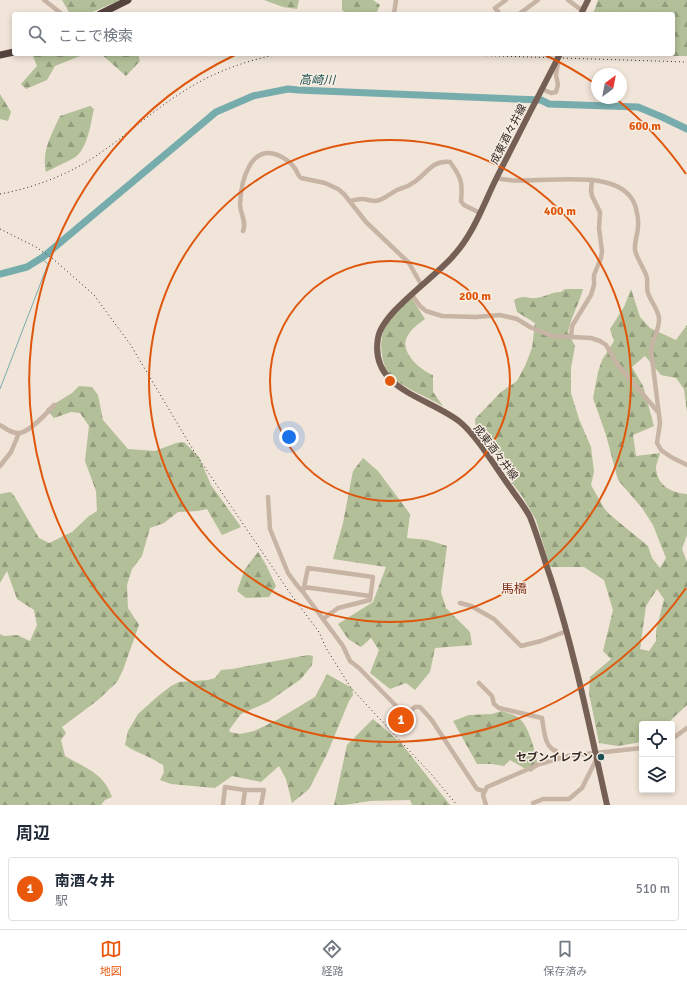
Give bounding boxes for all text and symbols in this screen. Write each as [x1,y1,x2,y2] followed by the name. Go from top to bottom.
[12,12,675,56] search box
[26,23,48,45] icon: search
[58,27,133,45] text: ここで検索
[591,68,627,104] north arrow
[299,73,337,88] water label: 高崎川
[488,102,529,167] street label: 成東酒々井線
[629,119,661,134] text: 600 m
[544,204,576,219] text: 400 m
[459,289,491,304] text: 200 m
[383,374,397,388] centre of rings
[471,422,521,483] street label: 成東酒々井線
[279,427,299,447] your location
[501,581,527,597] district label: 馬橋
[388,705,414,735] pin: 1
[639,721,675,793] map controls
[639,721,675,757] button: locate
[516,751,593,764] place label: セブンイレブン
[596,752,606,762] marker: セブンイレブン
[639,757,675,793] button: layers
[16,823,50,844] text: 周辺
[55,872,115,890] text: 南酒々井
[26,881,34,897] text: 1
[636,881,670,897] text: 510 m
[55,893,68,909] text: 駅
[100,938,122,978] tab: 地図
[321,938,343,978] tab: 経路
[543,938,587,978] tab: 保存済み

